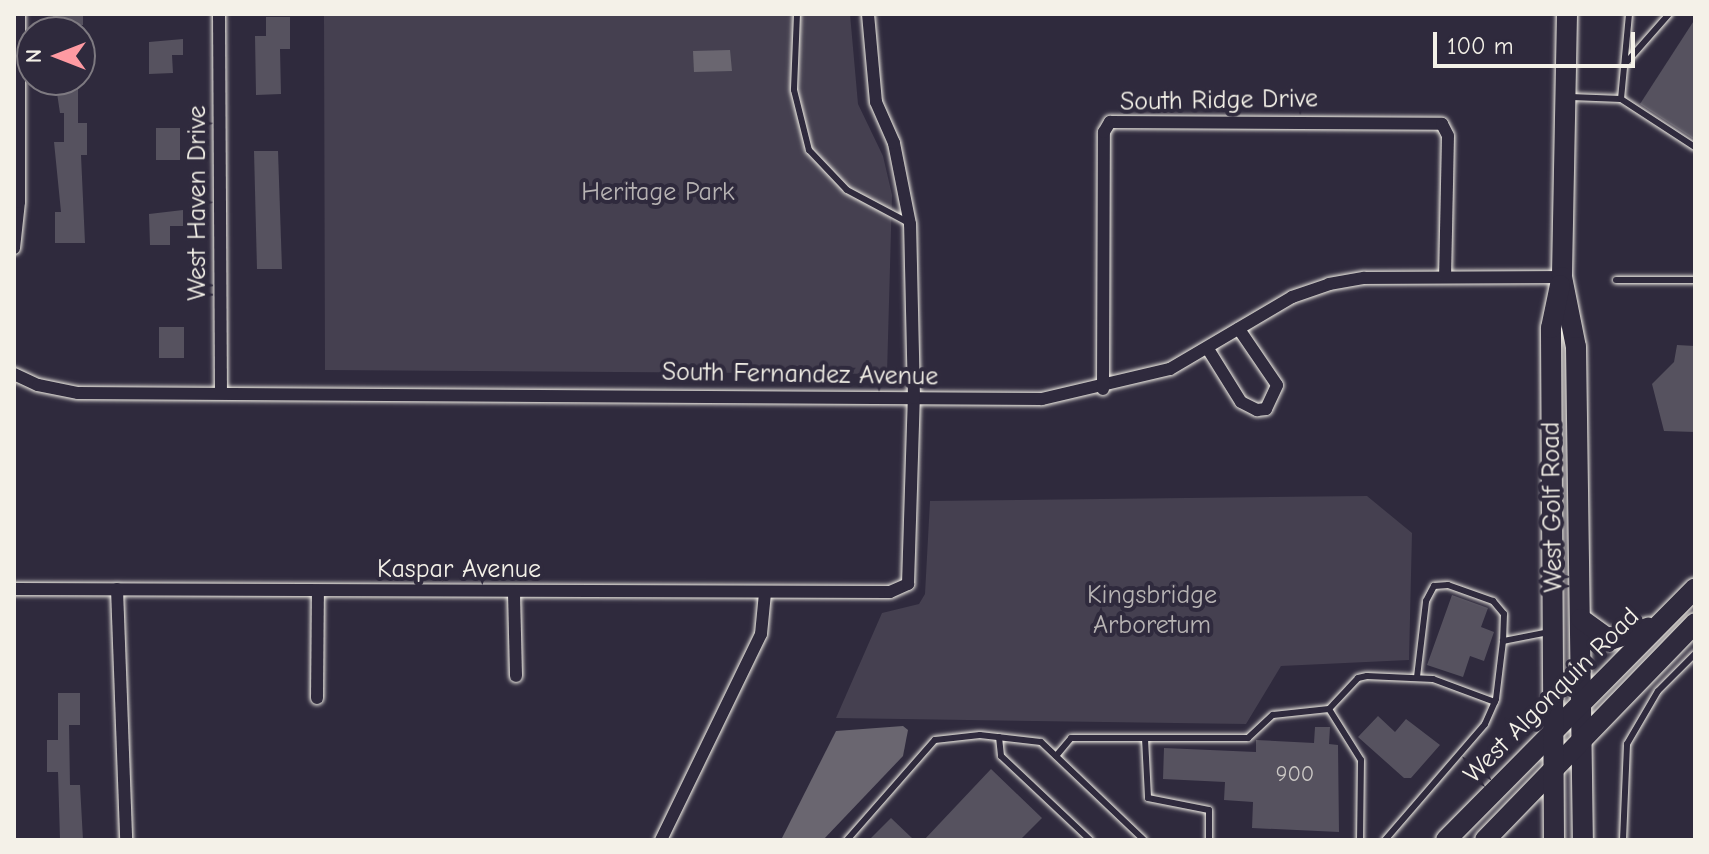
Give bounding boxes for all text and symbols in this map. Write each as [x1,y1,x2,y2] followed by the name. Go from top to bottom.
[16,16,96,96] north arrow
[1437,16,1639,66] scale bar
[1447,32,1514,60] text: 100 m
[21,49,47,63] text: N
[1120,84,1318,118] street label: South Ridge Drive
[182,105,214,301] street label: West Haven Drive
[581,177,735,209] park label: Heritage Park
[662,357,938,393] street label: South Fernandez Avenue
[1536,421,1570,593] street label: West Golf Road
[377,554,541,586] street label: Kaspar Avenue
[1087,580,1217,642] park label: Kingsbridge Arboretum
[1458,602,1646,790] street label: West Algonquin Road
[1276,762,1314,788] house number: 900

